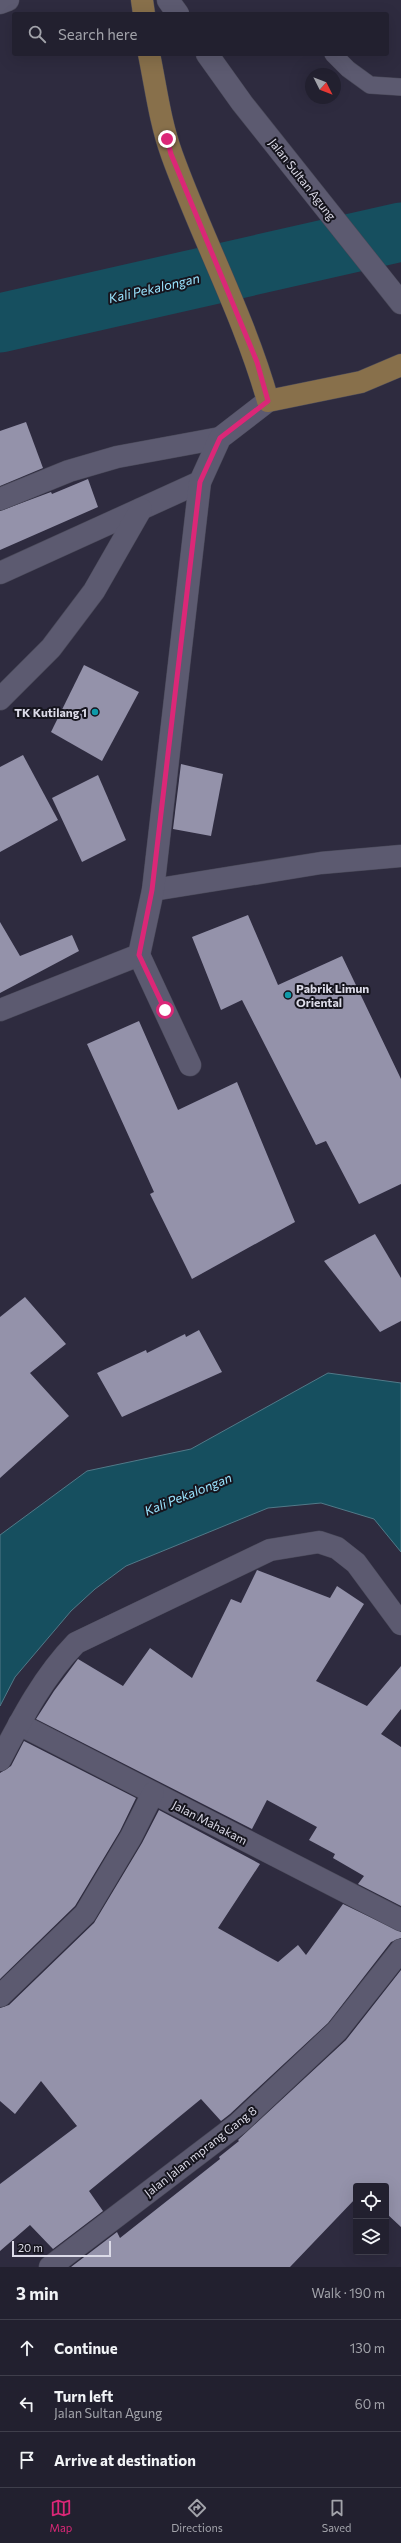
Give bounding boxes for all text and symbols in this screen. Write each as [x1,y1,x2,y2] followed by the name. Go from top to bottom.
[12,12,389,56] search box
[26,23,48,45] icon: search
[58,25,137,43] text: Search here
[305,68,341,104] north arrow
[158,130,176,148] route end
[266,135,340,224] street label: Jalan Sultan Agung
[107,270,201,306] water label: Kali Pekalongan
[14,705,87,719] place label: TK Kutilang 1
[90,707,100,717] marker: TK Kutilang 1
[296,981,369,1009] place label: Pabrik Limun Oriental
[283,990,293,1000] marker: Pabrik Limun Oriental
[156,1001,174,1019] route start
[142,1469,234,1519] water label: Kali Pekalongan
[170,1797,250,1848] street label: Jalan Mahakam
[141,2103,260,2200] street label: Jalan Jalan mprang Gang 8
[353,2183,389,2255] map controls
[353,2183,389,2219] button: locate
[353,2219,389,2255] button: layers
[12,2239,111,2258] scale bar
[18,2241,43,2254] text: 20 m
[16,2283,59,2304] text: 3 min
[311,2285,385,2301] text: Walk · 190 m
[16,2337,38,2359] icon: ahead
[54,2339,118,2357] text: Continue
[350,2340,385,2356] text: 130 m
[54,2387,113,2405] text: Turn left
[16,2393,38,2415] icon: left
[355,2396,385,2412] text: 60 m
[54,2405,162,2421] text: Jalan Sultan Agung
[16,2449,38,2471] icon: arrive
[54,2451,196,2469] text: Arrive at destination
[50,2497,72,2534] tab: Map
[171,2497,223,2534] tab: Directions
[322,2497,351,2534] tab: Saved

